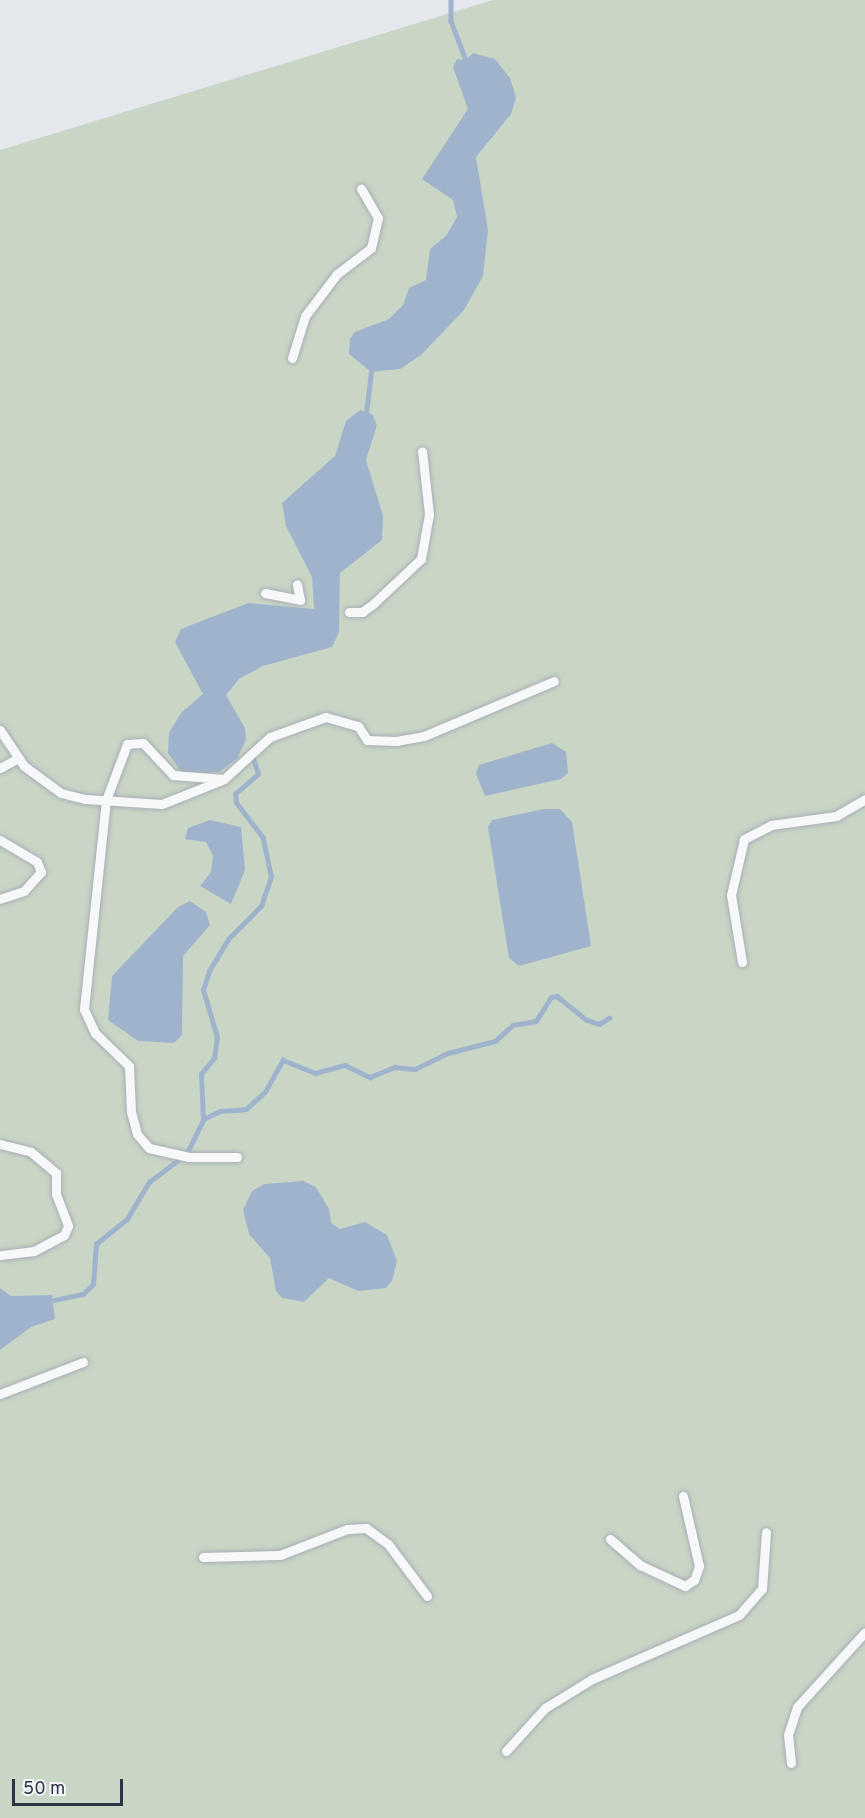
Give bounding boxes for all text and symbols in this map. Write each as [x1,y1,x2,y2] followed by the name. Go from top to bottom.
[15,1767,126,1805] scale bar
[23,1778,65,1801] text: 50 m

